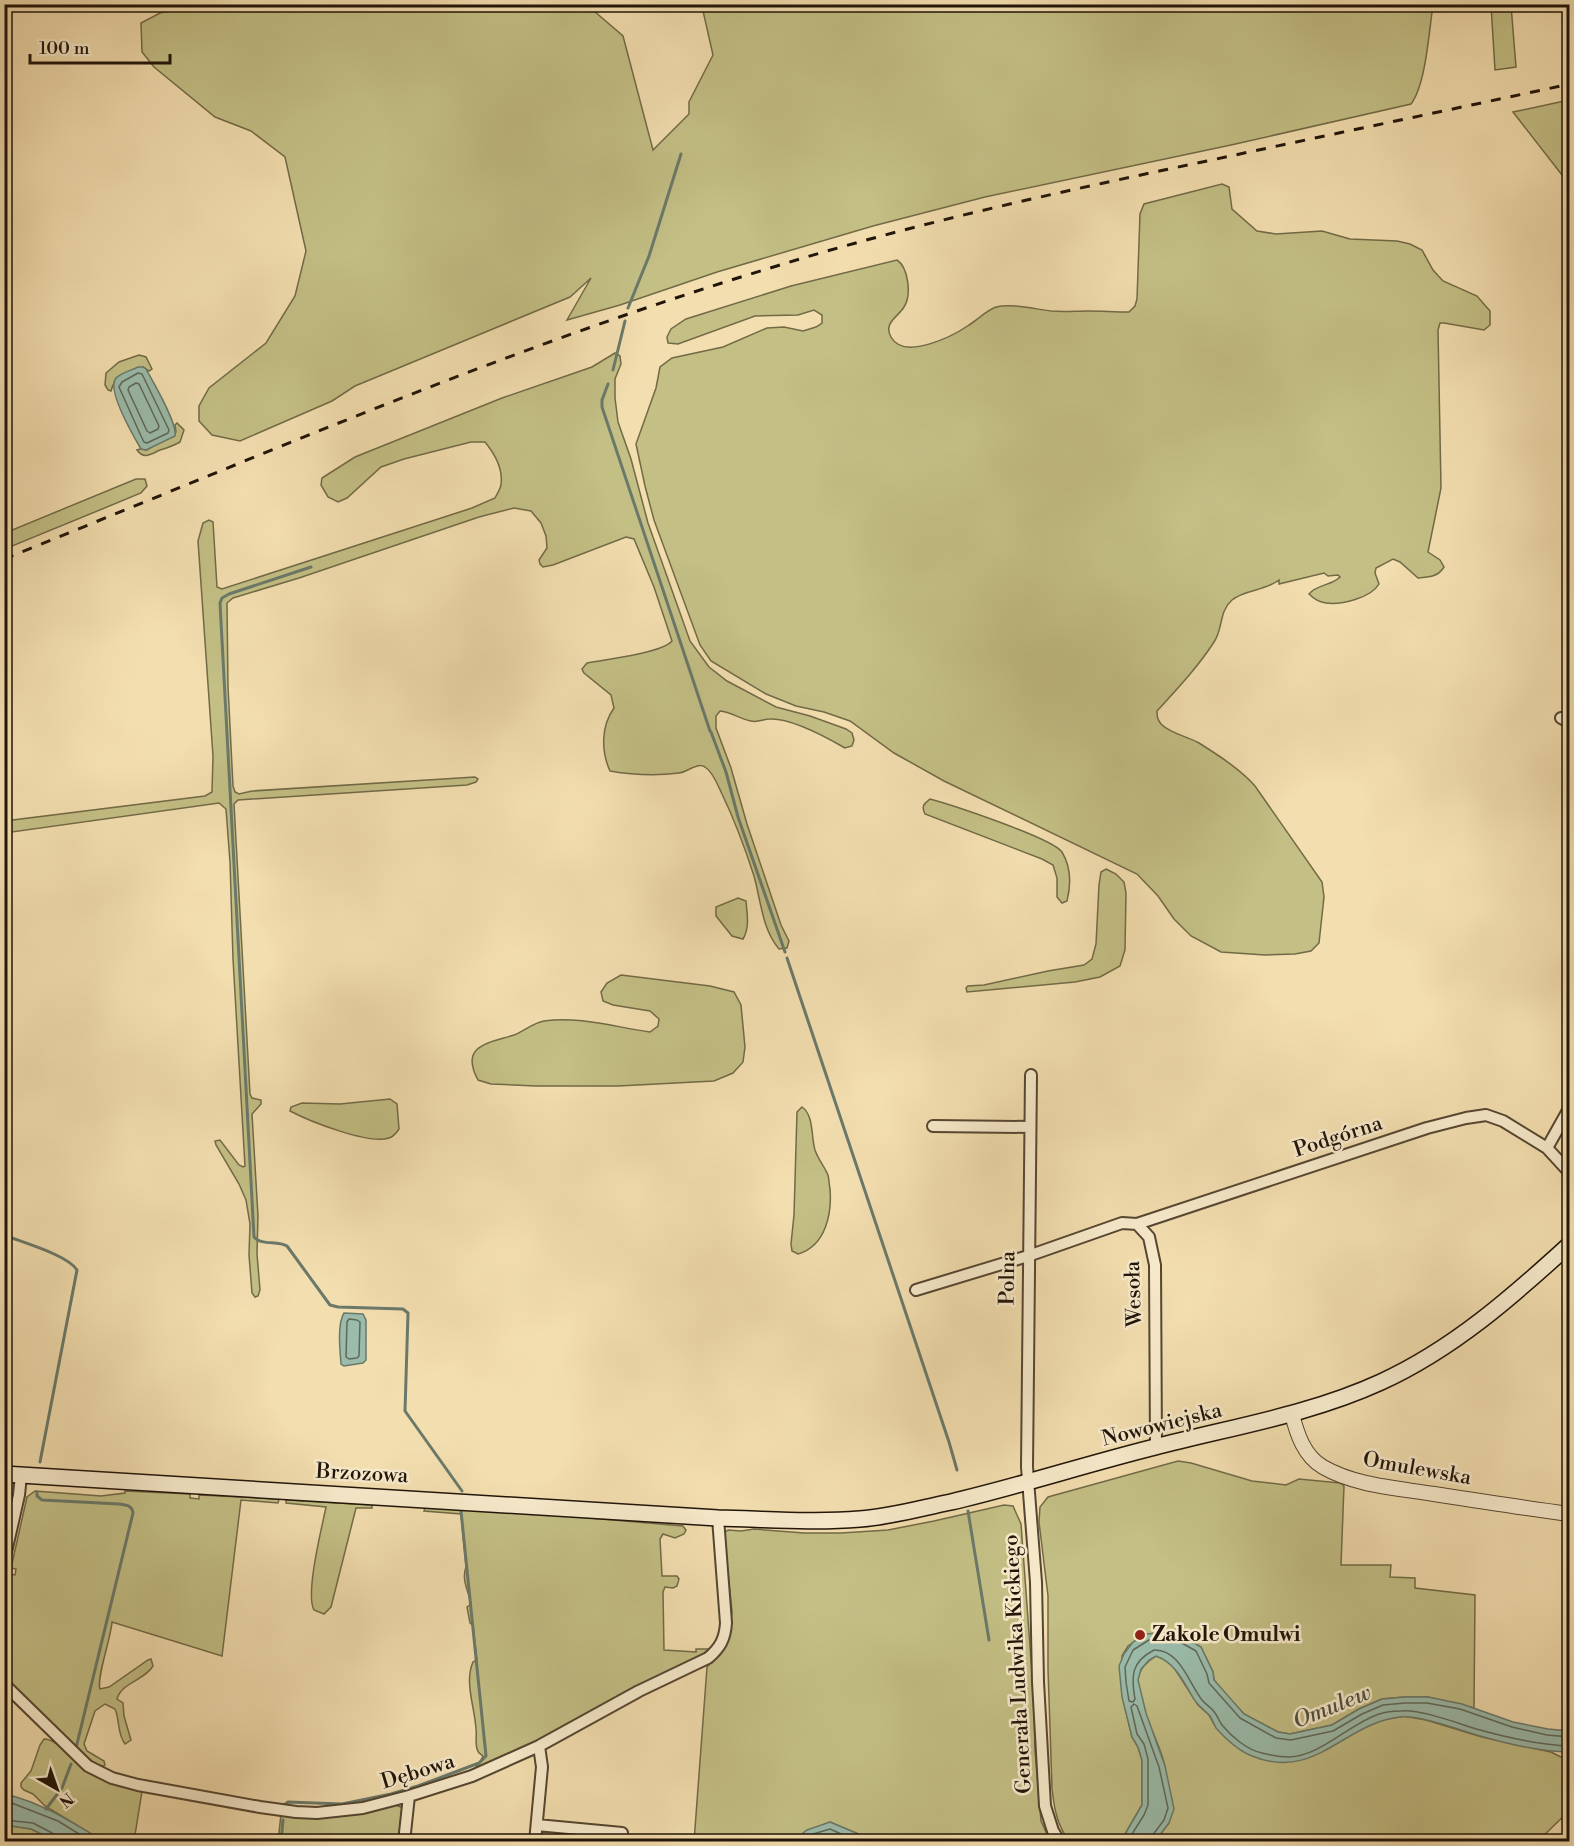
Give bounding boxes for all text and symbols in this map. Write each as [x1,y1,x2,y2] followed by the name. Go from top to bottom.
[30,27,170,65] scale bar
[39,37,90,60] text: 100 m
[1290,1110,1386,1164] street label: Podgórna
[995,1250,1021,1305] street label: Polna
[1120,1260,1148,1329] street label: Wesoła
[1099,1397,1225,1452] street label: Nowowiejska
[1361,1447,1474,1491] street label: Omulewska
[314,1459,409,1489] street label: Brzozowa
[998,1534,1038,1794] street label: Generała Ludwika Kickiego
[1152,1622,1301,1648] place label: Zakole Omulwi
[1133,1628,1147,1642] marker: Zakole Omulwi
[1289,1679,1375,1735] water label: Omulew
[378,1748,458,1795] street label: Dębowa
[27,1759,87,1819] north arrow
[54,1788,77,1812] text: N

